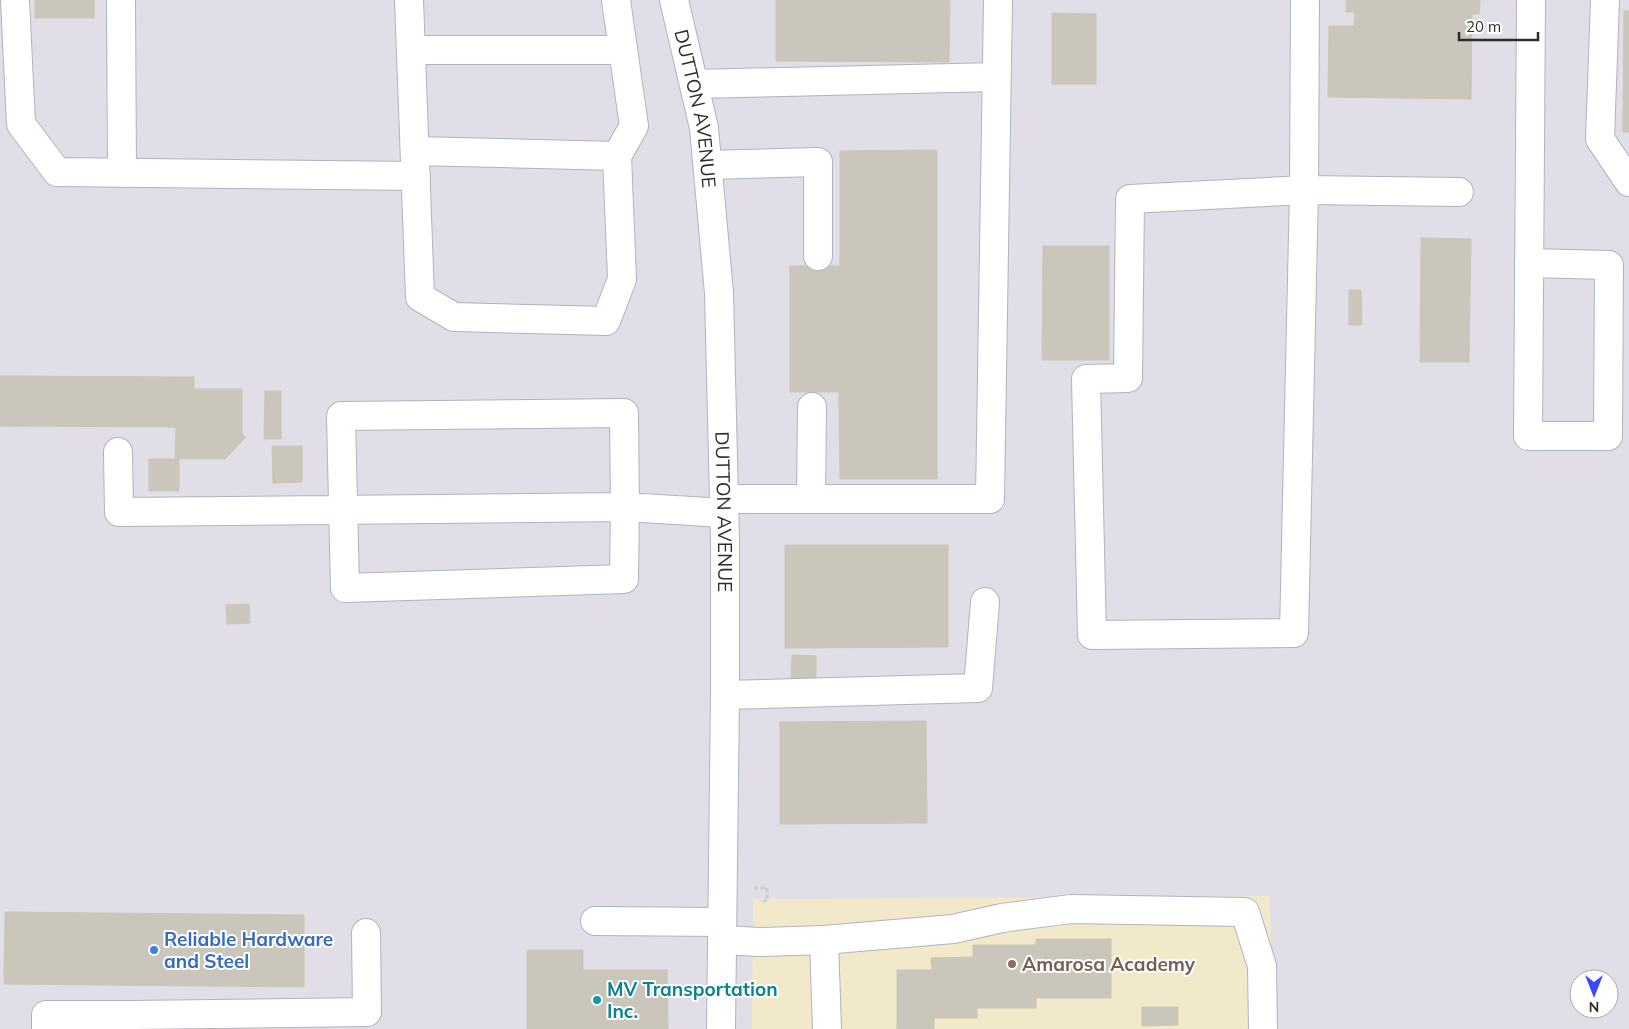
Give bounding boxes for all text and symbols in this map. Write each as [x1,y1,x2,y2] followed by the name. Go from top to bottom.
[1459,10,1538,42] scale bar
[1466,17,1501,36] text: 20 m
[669,27,721,189] street label: DUTTON AVENUE
[710,431,737,592] street label: DUTTON AVENUE
[164,927,333,973] place label: Reliable Hardware and Steel
[148,944,160,956] marker: Reliable Hardware and Steel
[1022,952,1196,976] place label: Amarosa Academy
[1006,958,1018,970] marker: Amarosa Academy
[1569,969,1619,1019] north arrow
[607,977,778,1023] place label: MV Transportation Inc.
[591,994,603,1006] marker: MV Transportation Inc.
[1589,998,1599,1016] text: N

